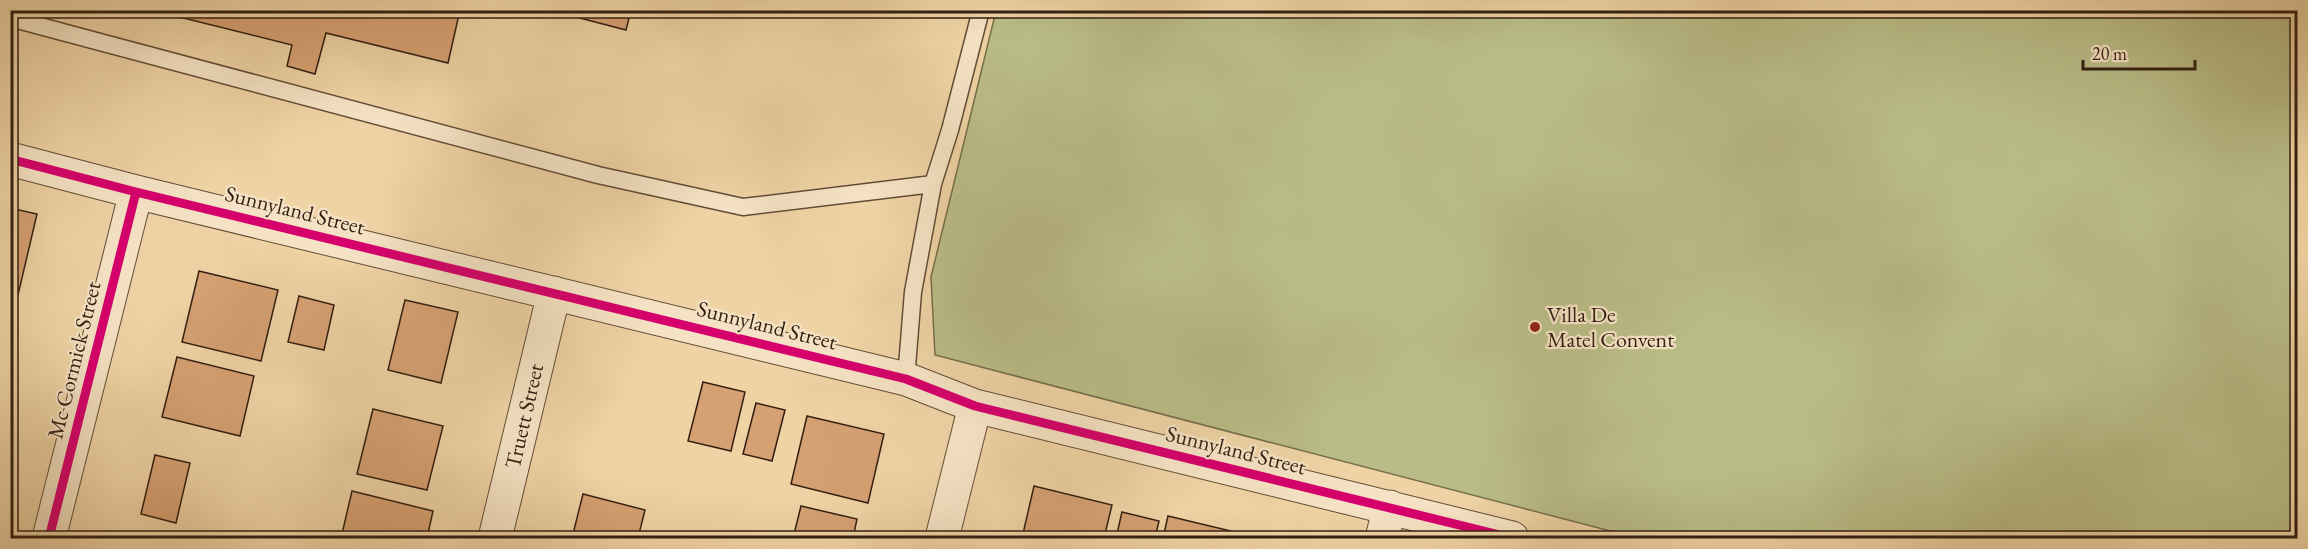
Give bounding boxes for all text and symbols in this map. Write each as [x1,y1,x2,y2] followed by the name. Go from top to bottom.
[2083,33,2196,71] scale bar
[2092,42,2127,65] text: 20 m
[222,179,368,241] street label: Sunnyland Street
[40,278,108,442] street label: Mc Cormick Street
[694,294,840,356] street label: Sunnyland Street
[1547,300,1674,354] place label: Villa De Matel Convent
[1528,320,1542,334] marker: Villa De Matel Convent
[498,361,550,471] street label: Truett Street
[1163,419,1309,481] street label: Sunnyland Street

